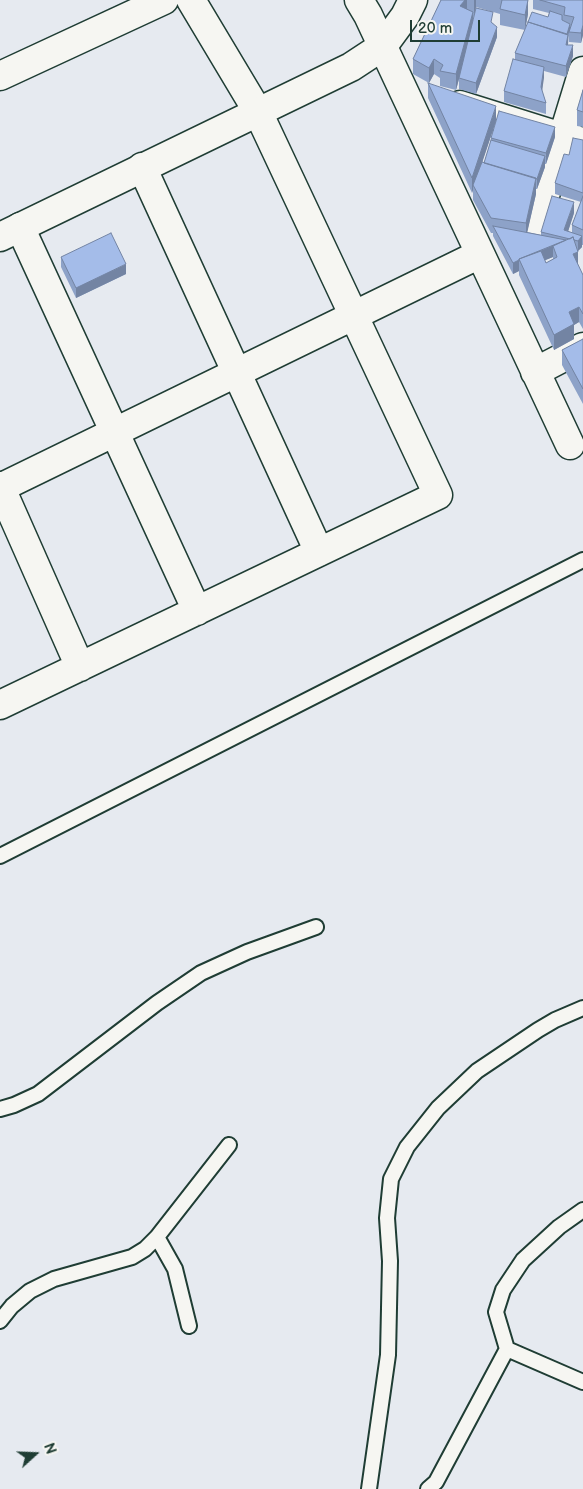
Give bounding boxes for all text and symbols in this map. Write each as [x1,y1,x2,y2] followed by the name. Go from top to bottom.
[413,10,483,42] scale bar
[418,19,452,38] text: 20 m
[10,1429,60,1479] north arrow
[40,1441,59,1457] text: N

